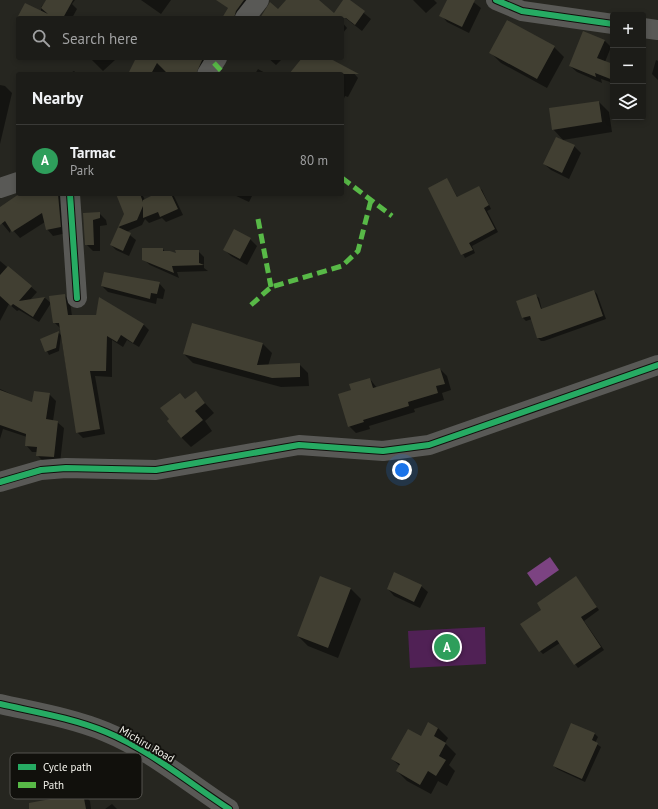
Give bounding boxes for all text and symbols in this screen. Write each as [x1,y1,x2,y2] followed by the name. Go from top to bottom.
[610,12,646,120] map controls
[610,12,646,48] button: +
[16,16,344,60] search box
[30,27,52,49] icon: search
[62,29,138,48] text: Search here
[610,48,646,84] button: −
[610,84,646,120] button: layers
[32,87,83,109] text: Nearby
[70,143,116,162] text: Tarmac
[41,152,49,169] text: A
[300,152,328,169] text: 80 m
[70,162,94,179] text: Park
[392,460,412,480] your location
[434,632,460,662] pin: A
[117,723,177,765] street label: Michiru Road
[10,753,142,799] legend
[43,760,92,774] text: Cycle path
[43,778,64,792] text: Path

